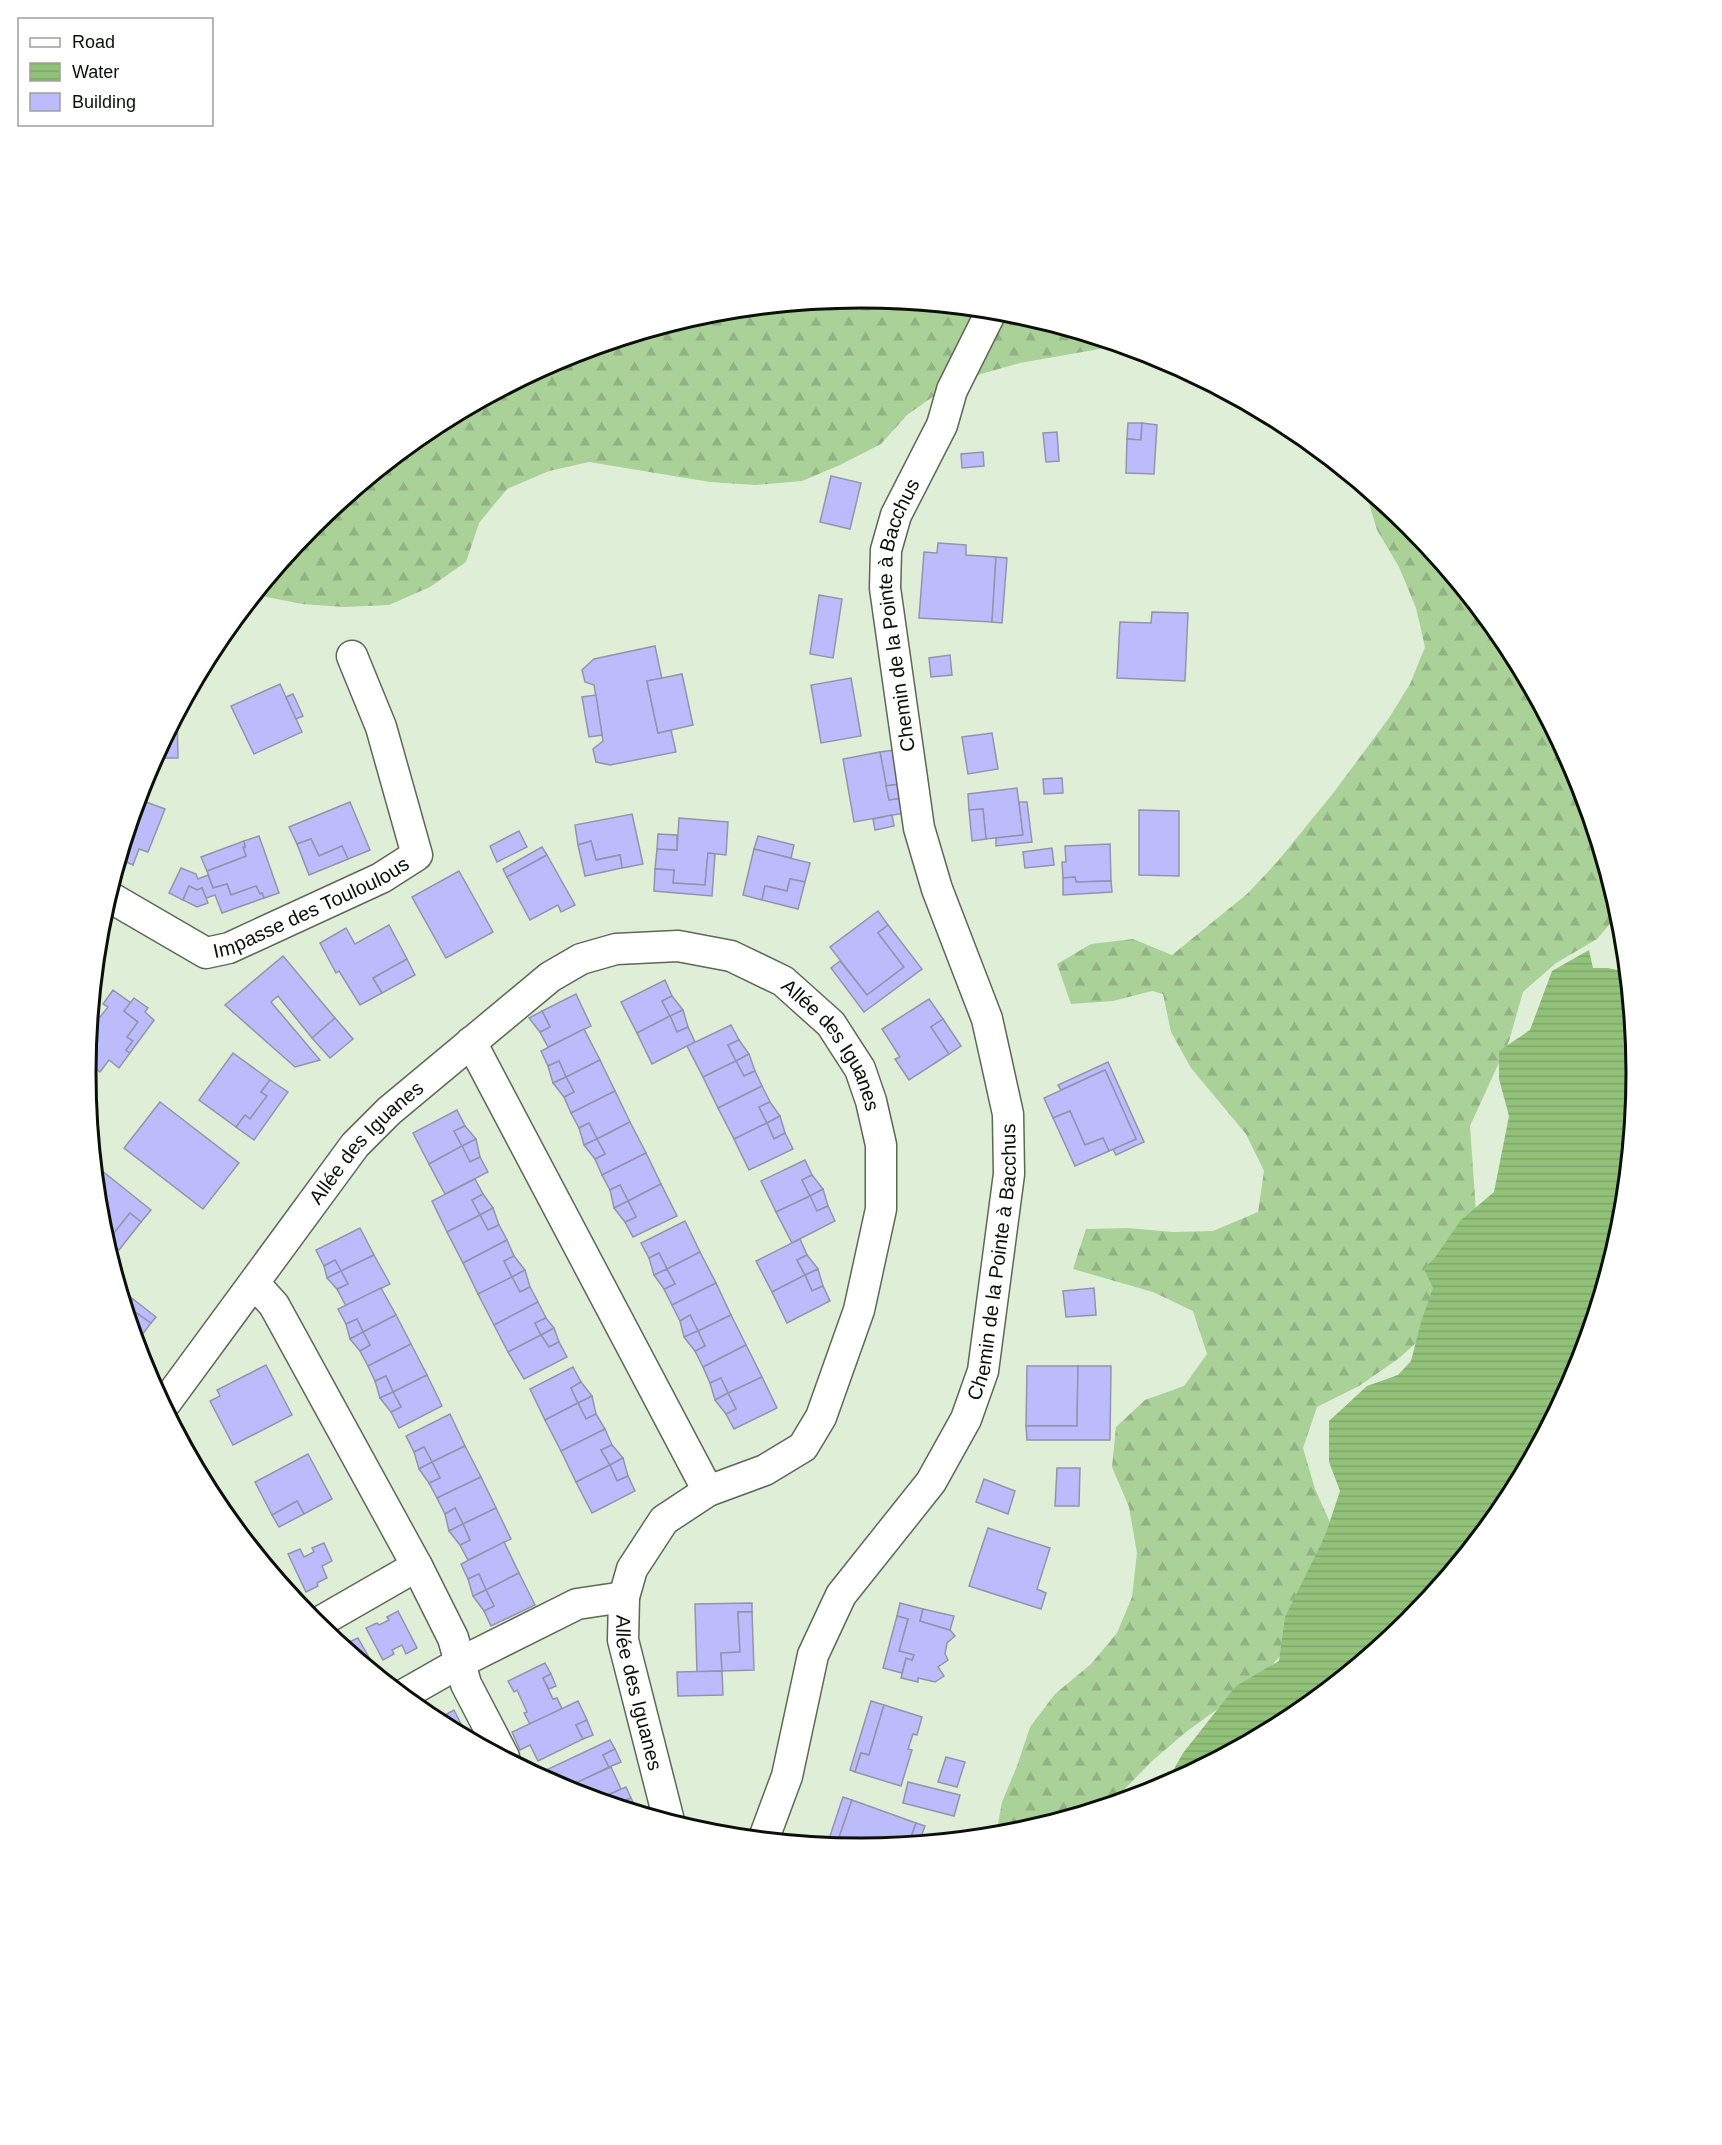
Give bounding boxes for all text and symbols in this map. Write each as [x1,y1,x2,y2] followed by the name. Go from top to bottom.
[18,18,213,126] legend
[72,32,115,52] text: Road
[72,62,119,82] text: Water
[72,92,136,112] text: Building
[874,475,924,753] street label: Chemin de la Pointe à Bacchus
[211,852,413,962] street label: Impasse des Touloulous
[777,974,884,1113] street label: Allée des Iguanes
[305,1076,427,1208] street label: Allée des Iguanes
[963,1124,1020,1403] street label: Chemin de la Pointe à Bacchus
[612,1615,667,1773] street label: Allée des Iguanes

